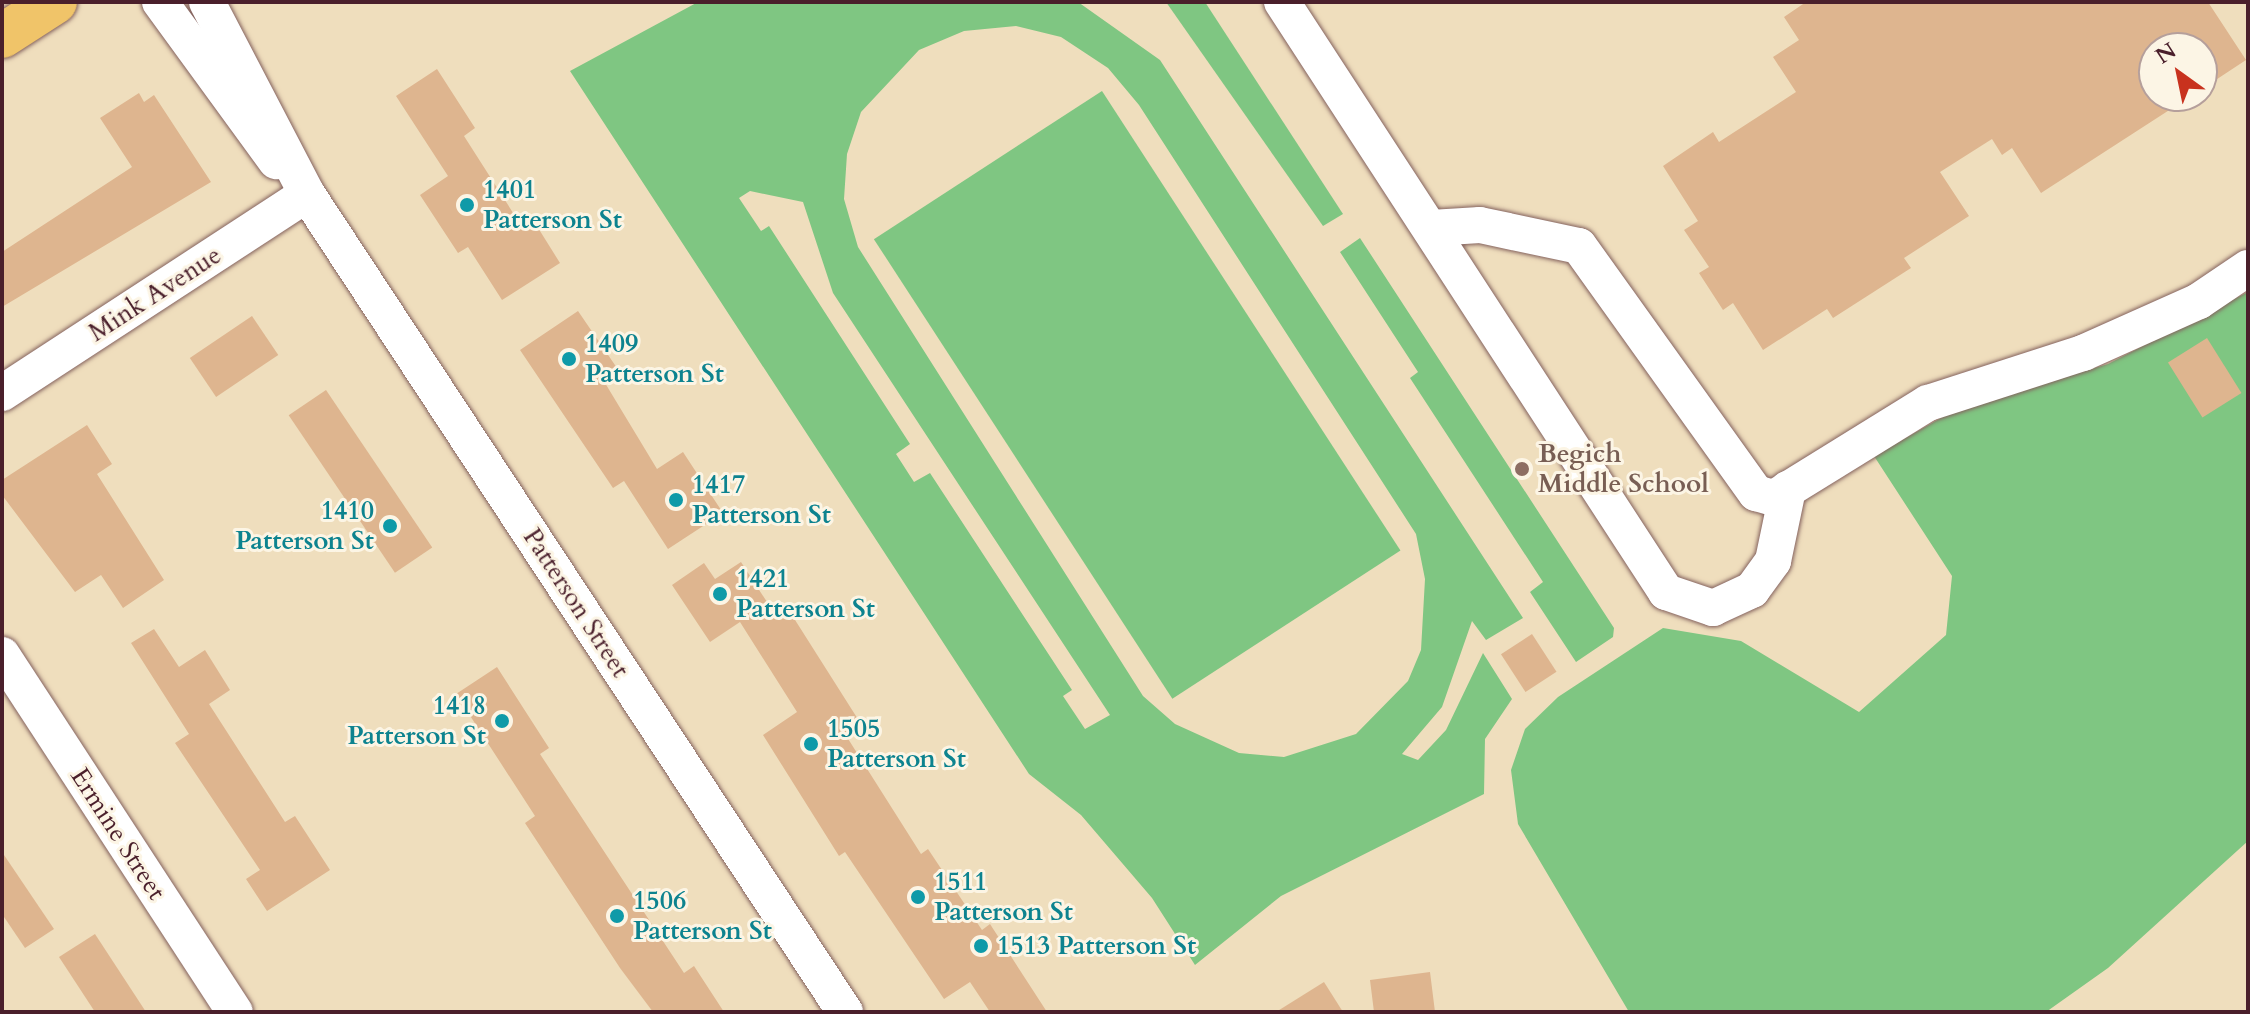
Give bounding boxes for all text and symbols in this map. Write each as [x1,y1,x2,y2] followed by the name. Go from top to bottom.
[2138,32,2218,112] north arrow
[2150,36,2182,71] text: N
[483,174,622,236] place label: 1401 Patterson St
[458,196,476,214] marker: 1401 Patterson St
[83,240,227,348] street label: Mink Avenue
[585,328,724,390] place label: 1409 Patterson St
[560,350,578,368] marker: 1409 Patterson St
[1538,438,1709,500] place label: Begich Middle School
[1513,460,1531,478] marker: Begich Middle School
[692,469,831,530] place label: 1417 Patterson St
[667,491,685,509] marker: 1417 Patterson St
[235,495,374,556] place label: 1410 Patterson St
[381,517,399,535] marker: 1410 Patterson St
[516,523,636,683] street label: Patterson Street
[736,563,875,624] place label: 1421 Patterson St
[711,585,729,603] marker: 1421 Patterson St
[347,690,486,752] place label: 1418 Patterson St
[493,712,511,730] marker: 1418 Patterson St
[827,713,966,774] place label: 1505 Patterson St
[802,735,820,753] marker: 1505 Patterson St
[64,762,172,906] street label: Ermine Street
[934,866,1073,928] place label: 1511 Patterson St
[633,885,772,946] place label: 1506 Patterson St
[909,888,927,906] marker: 1511 Patterson St
[608,907,626,925] marker: 1506 Patterson St
[997,930,1196,962] place label: 1513 Patterson St
[972,937,990,955] marker: 1513 Patterson St

